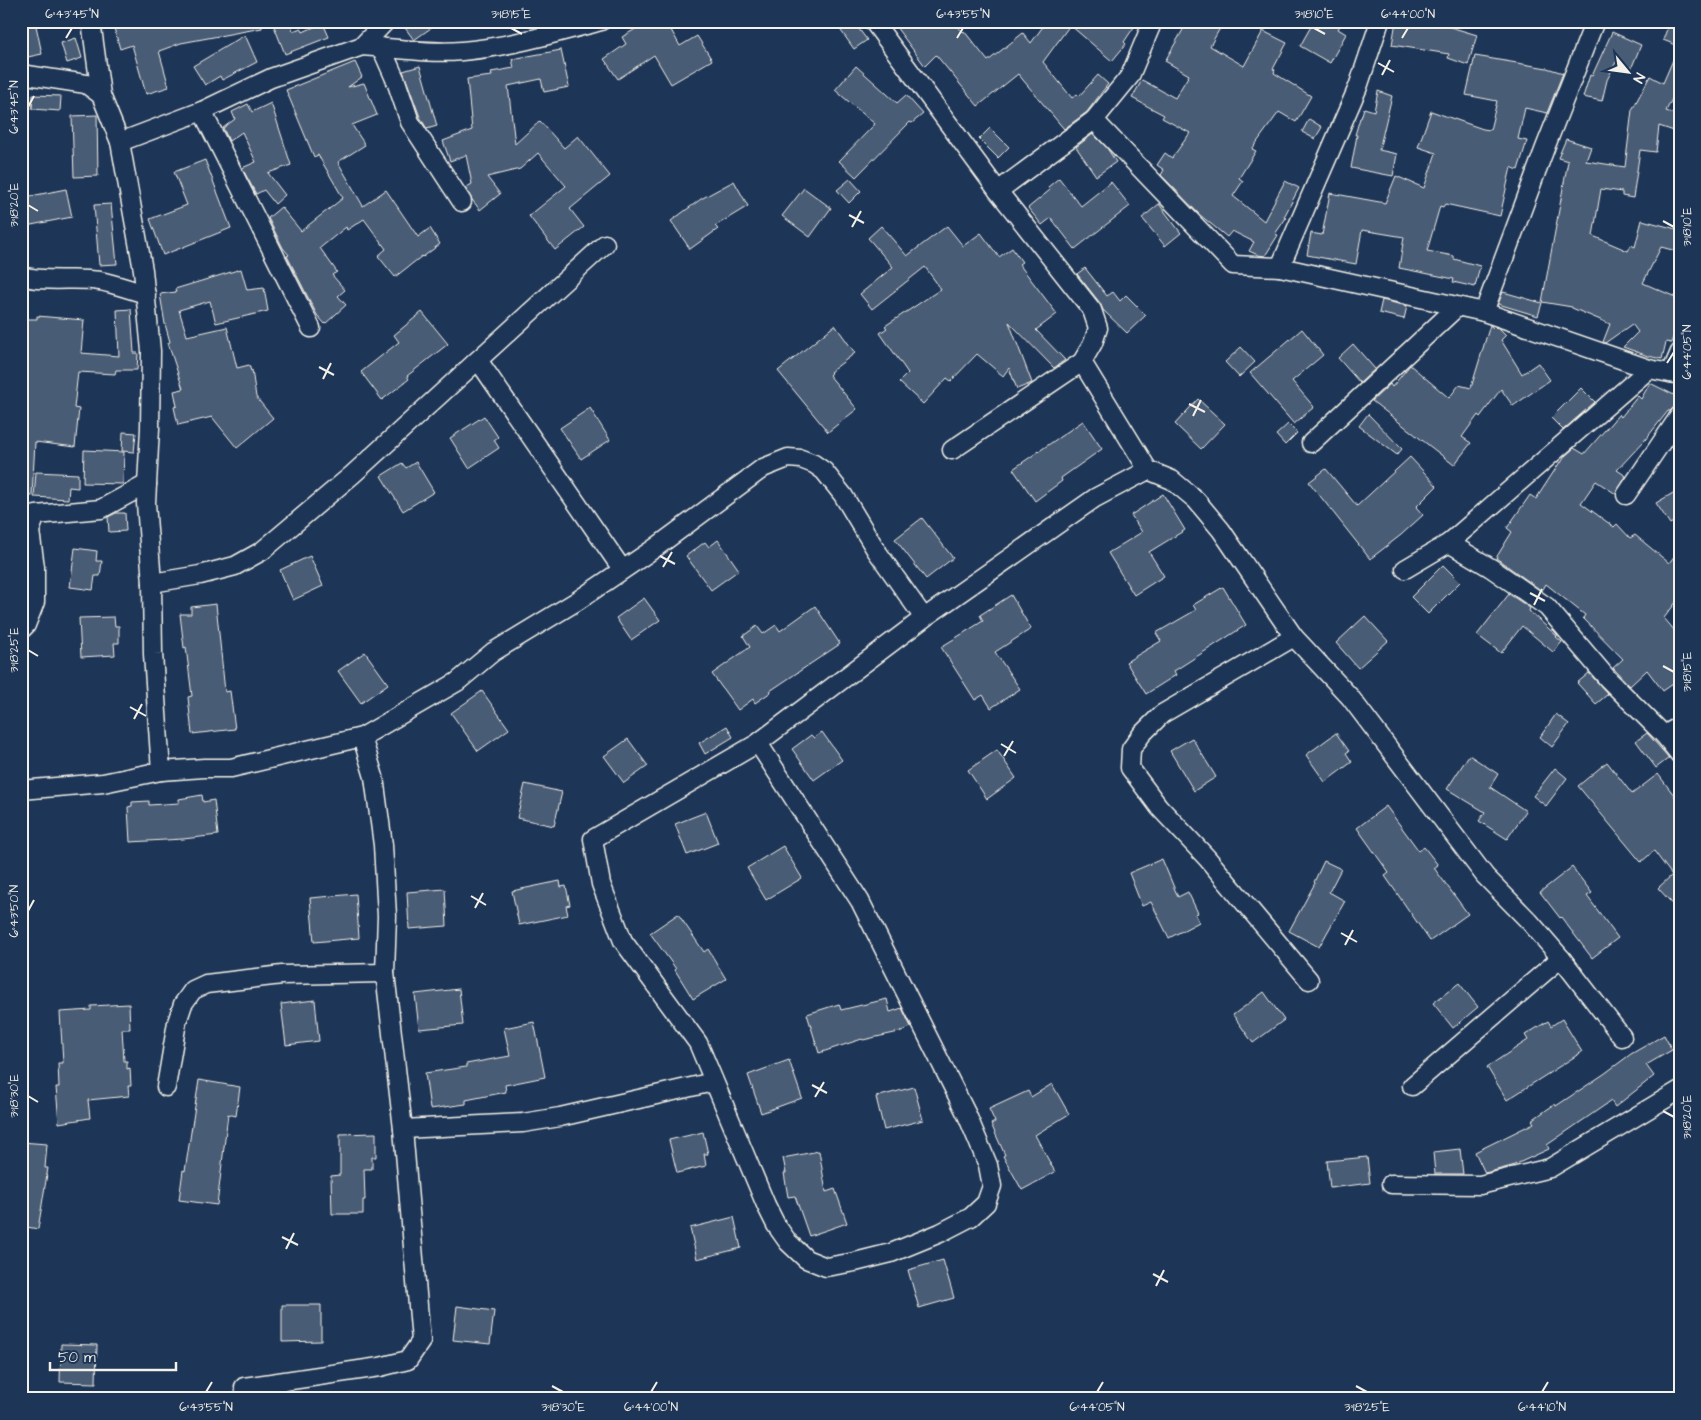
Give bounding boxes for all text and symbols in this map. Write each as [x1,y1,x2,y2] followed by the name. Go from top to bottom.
[45,6,99,23] text: 6°43'45"N
[491,6,531,23] text: 3°18'15"E
[936,6,990,23] text: 6°43'55"N
[1294,6,1334,23] text: 3°18'10"E
[1381,6,1435,23] text: 6°44'00"N
[1604,48,1654,98] north arrow
[1628,69,1649,87] text: N
[6,80,23,134] text: 6°43'45"N
[6,183,23,227] text: 3°18'20"E
[1679,207,1696,247] text: 3°18'10"E
[1679,324,1696,379] text: 6°44'05"N
[6,627,23,673] text: 3°18'25"E
[1679,652,1696,692] text: 3°18'15"E
[6,884,23,937] text: 6°43'50"N
[6,1074,23,1118] text: 3°18'30"E
[1679,1095,1696,1139] text: 3°18'20"E
[50,1340,176,1372] scale bar
[58,1347,96,1368] text: 50 m
[179,1399,233,1416] text: 6°43'55"N
[541,1399,585,1416] text: 3°18'30"E
[624,1399,678,1416] text: 6°44'00"N
[1070,1399,1125,1416] text: 6°44'05"N
[1344,1399,1390,1416] text: 3°18'25"E
[1518,1399,1566,1416] text: 6°44'10"N

